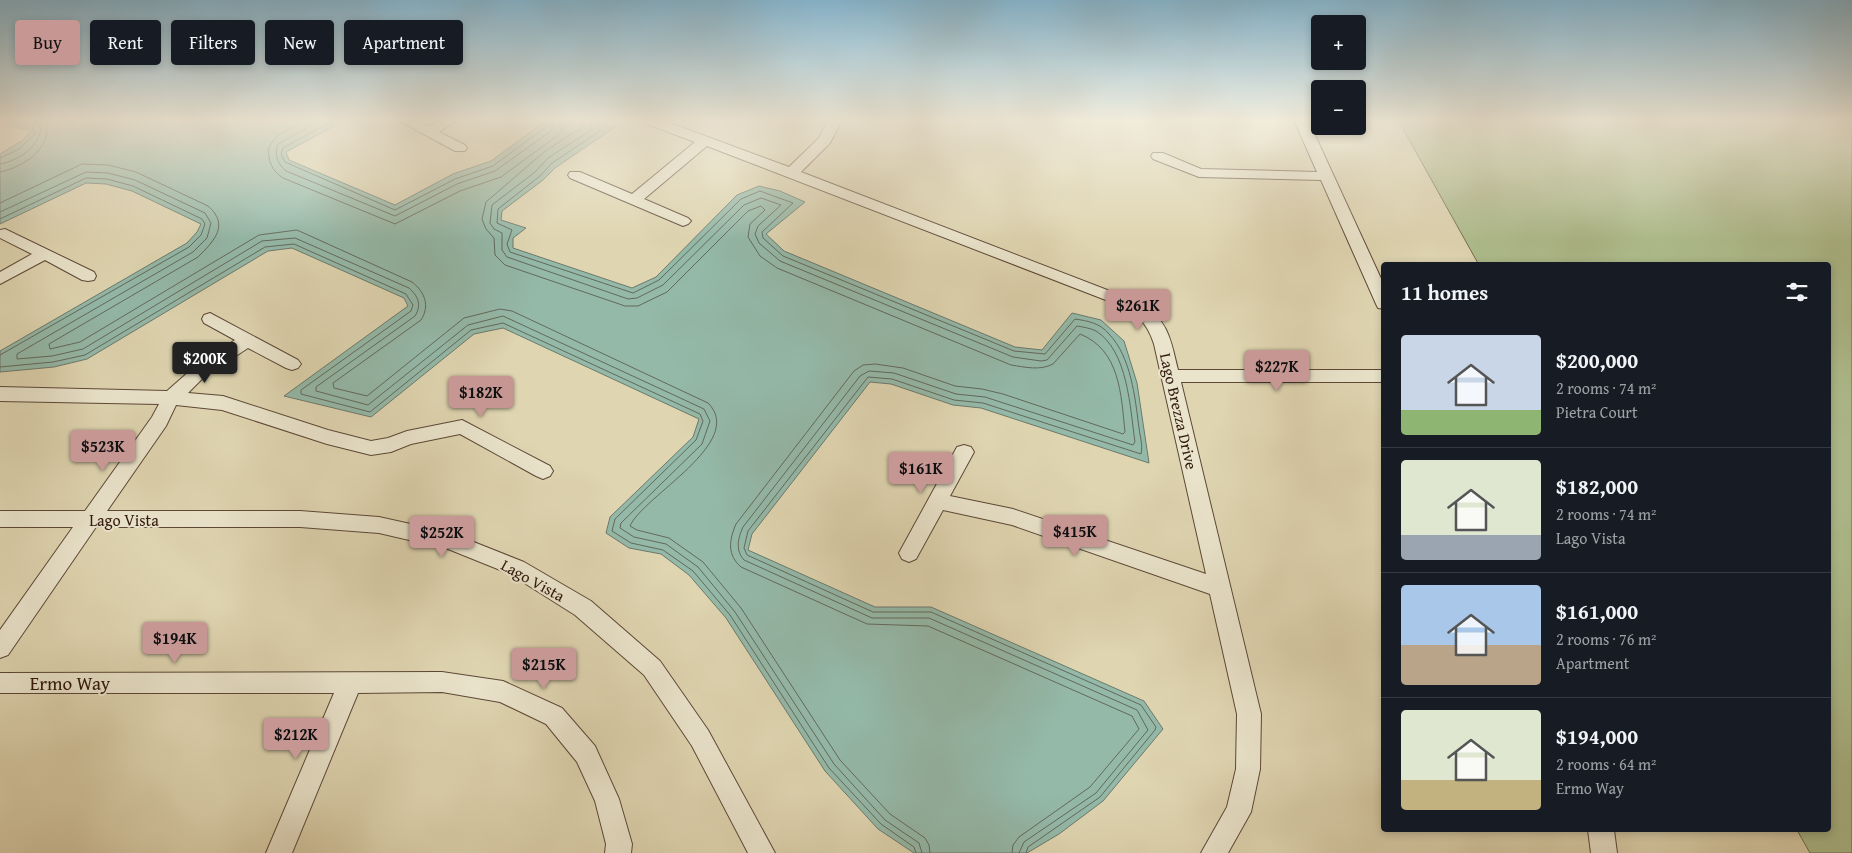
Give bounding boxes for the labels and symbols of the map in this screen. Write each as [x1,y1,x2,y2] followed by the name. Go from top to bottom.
[1103,288,1173,331] pin: $261K
[170,342,240,384] pin: $200K
[1154,350,1204,472] street label: Lago Brezza Drive
[1242,350,1312,392] pin: $227K
[446,376,516,418] pin: $182K
[68,430,138,472] pin: $523K
[886,452,956,494] pin: $161K
[89,508,159,532] street label: Lago Vista
[1040,514,1110,557] pin: $415K
[407,516,477,558] pin: $252K
[497,553,570,608] street label: Lago Vista
[140,622,210,664] pin: $194K
[509,648,579,690] pin: $215K
[30,669,111,697] street label: Ermo Way
[261,718,331,760] pin: $212K

